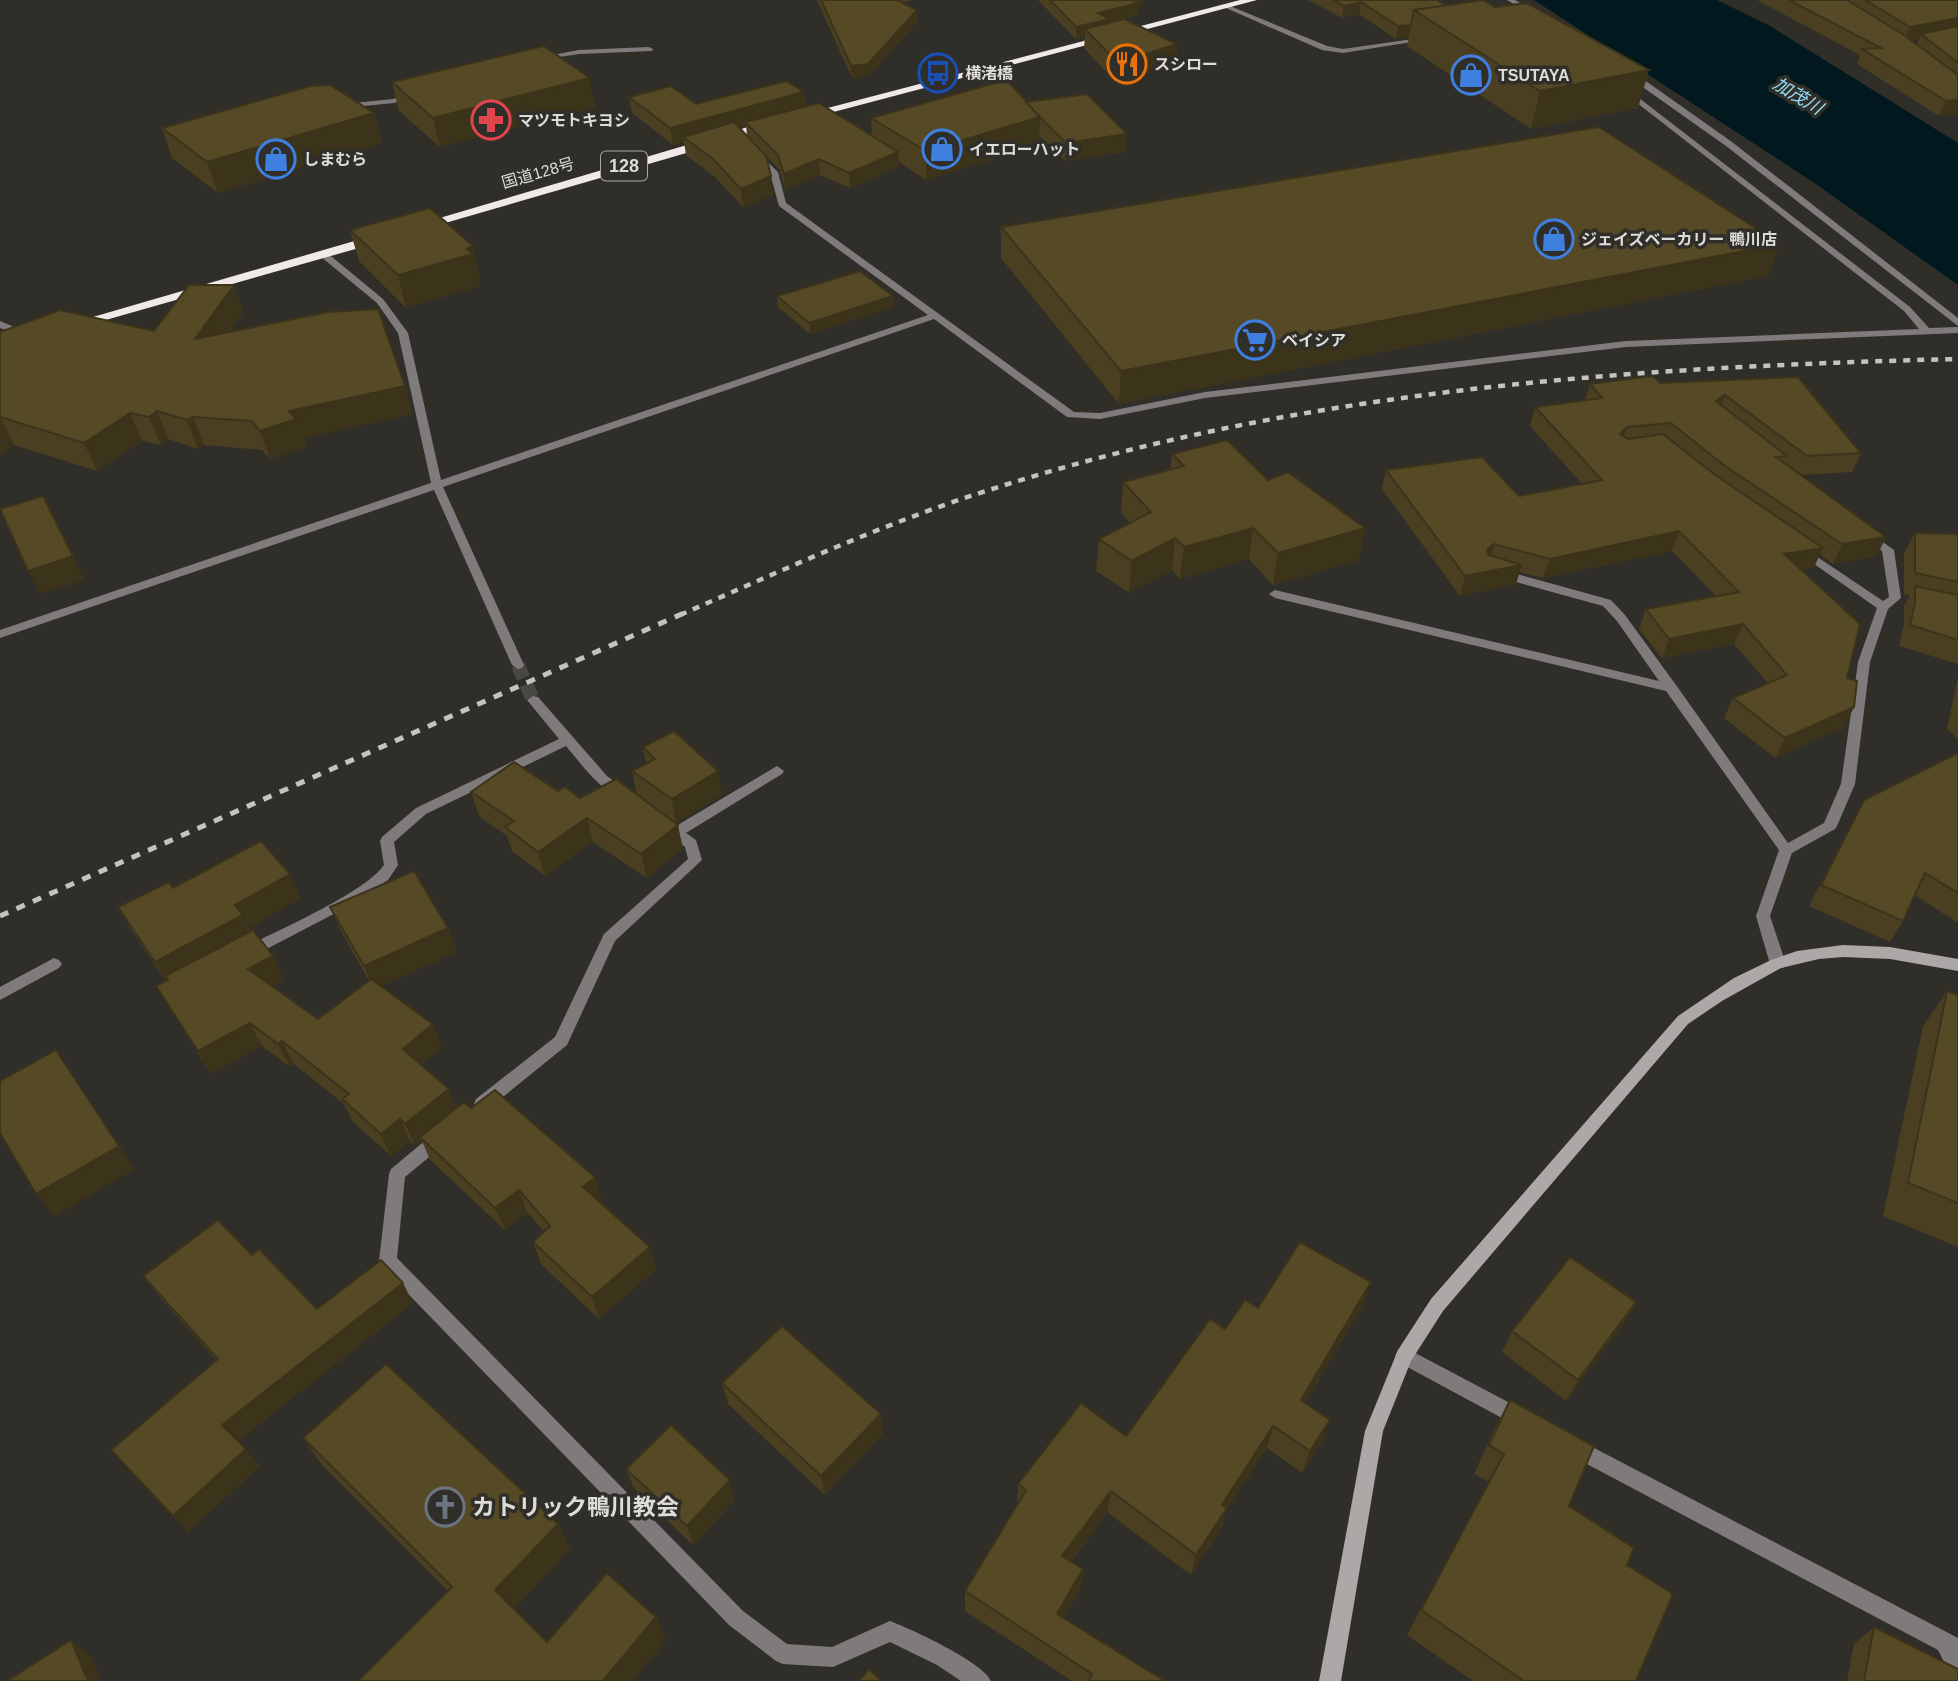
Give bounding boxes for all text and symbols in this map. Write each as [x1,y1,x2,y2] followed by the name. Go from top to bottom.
[1106,43,1148,85] restaurant icon: スシロー
[917,52,959,94] bus stop icon: 横渚橋
[1450,54,1492,96] shop icon: TSUTAYA
[1154,56,1218,73] place label: スシロー
[965,64,1013,82] place label: 横渚橋
[1498,67,1570,84] place label: TSUTAYA
[1770,74,1828,120] water label: 加茂川
[470,99,512,141] pharmacy icon: マツモトキヨシ
[518,112,630,129] place label: マツモトキヨシ
[921,128,963,170] shop icon: イエローハット
[255,138,297,180] shop icon: しまむら
[969,141,1081,158] place label: イエローハット
[303,151,367,168] place label: しまむら
[601,152,647,181] road number: 128
[500,155,576,191] street label: 国道128号
[1533,218,1575,260] shop icon: ジェイズベーカリー 鴨川店
[1581,231,1777,248] place label: ジェイズベーカリー 鴨川店
[1234,319,1276,361] supermarket icon: ベイシア
[1282,332,1346,349] place label: ベイシア
[424,1486,466,1528] church icon: カトリック鴨川教会
[472,1494,679,1520] place label: カトリック鴨川教会

